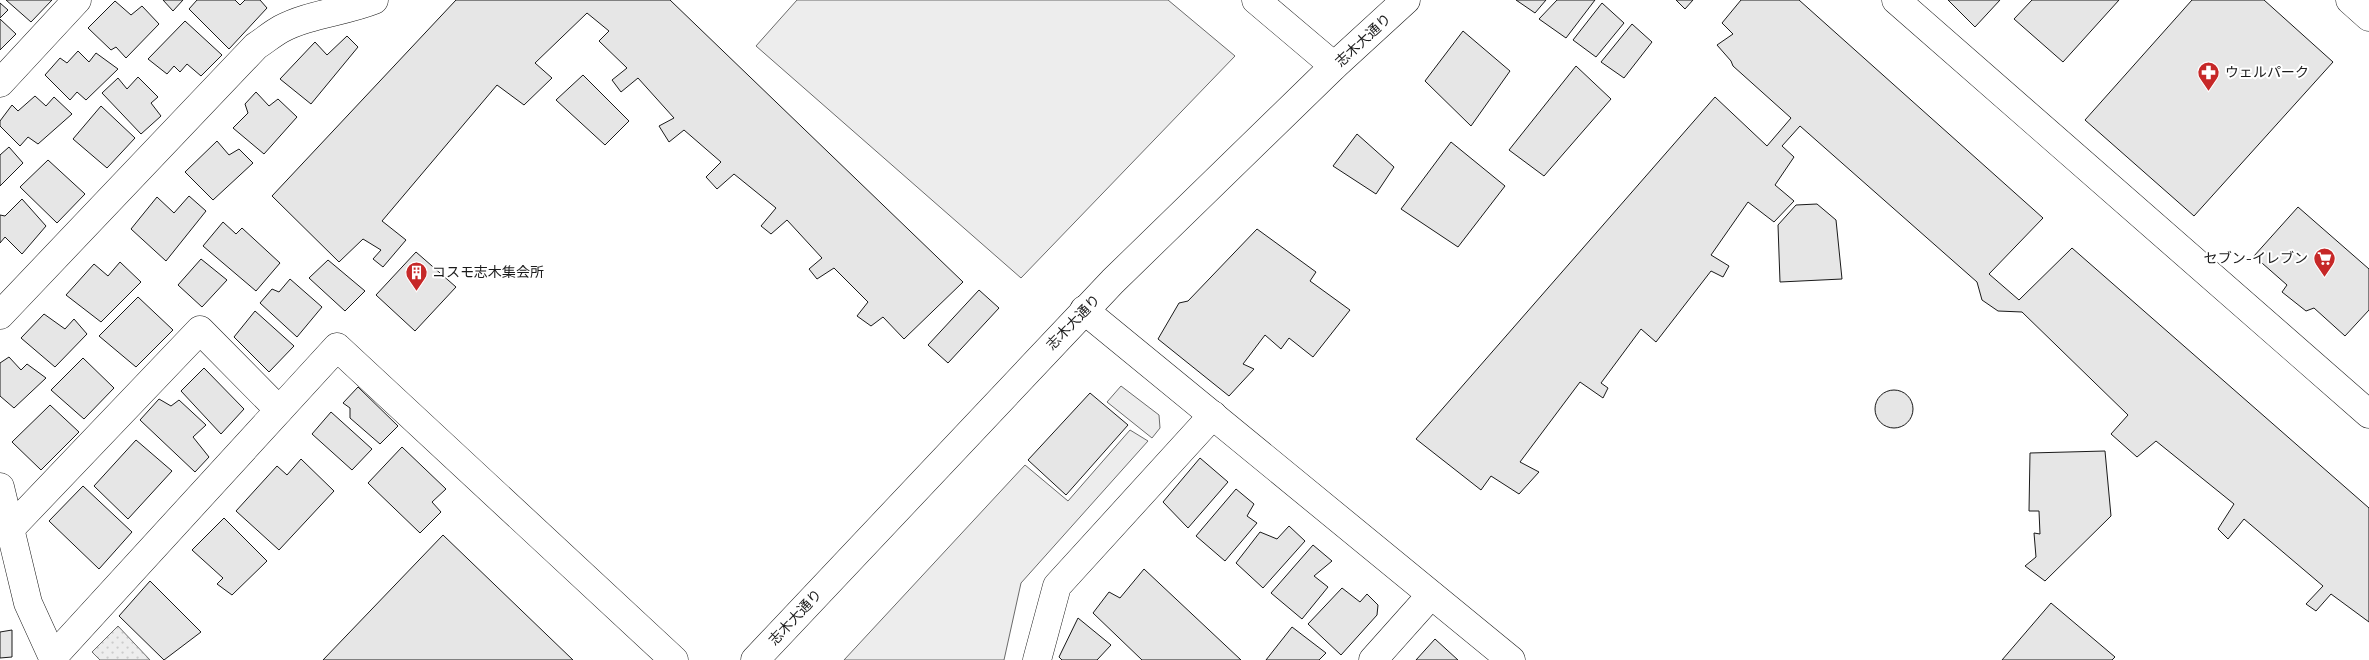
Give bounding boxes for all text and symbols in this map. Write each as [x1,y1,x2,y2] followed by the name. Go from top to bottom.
[1330,8,1395,71] street label: 志木大通り
[2197,60,2221,91] pharmacy icon: ウェルパーク
[2225,61,2309,82] place label: ウェルパーク
[2312,246,2336,277] supermarket icon: セブン-イレブン
[2204,247,2308,268] place label: セブン-イレブン
[404,260,428,291] building icon: コスモ志木集会所
[432,261,544,282] place label: コスモ志木集会所
[1041,289,1105,354] street label: 志木大通り
[763,584,826,649] street label: 志木大通り

